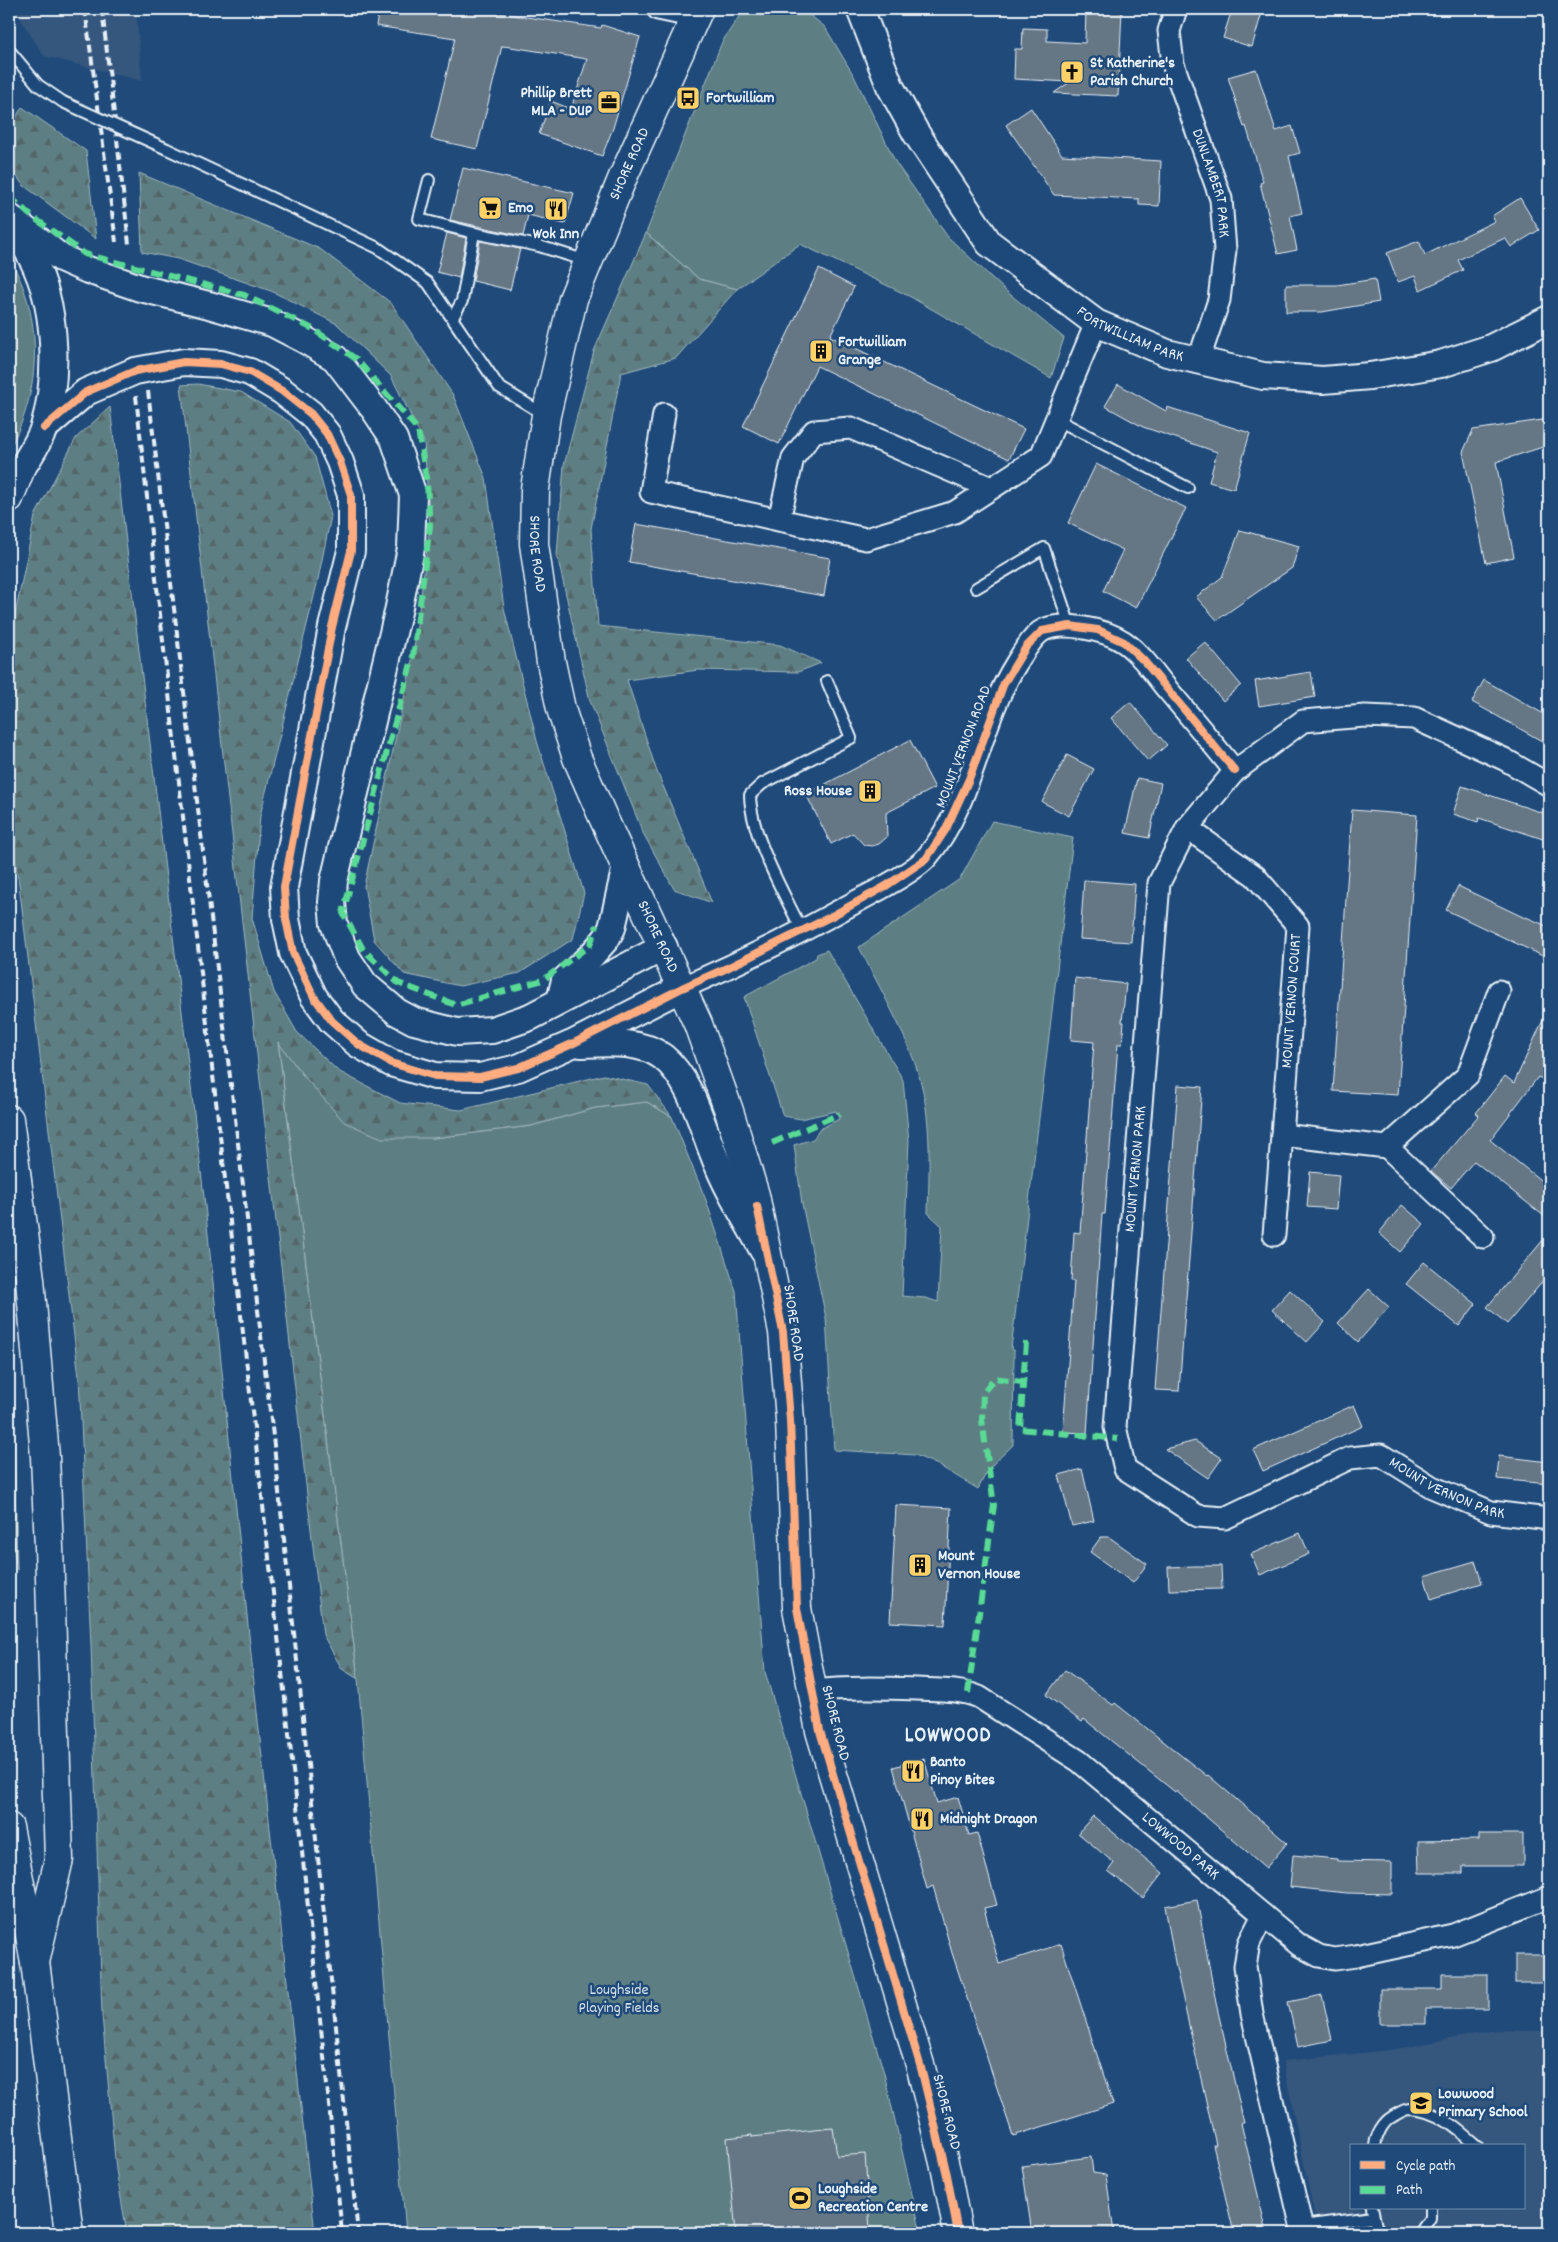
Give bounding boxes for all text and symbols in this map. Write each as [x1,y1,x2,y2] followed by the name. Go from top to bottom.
[1090,52,1175,93] place label: St Katherine's Parish Church
[1059,59,1085,85] church icon: St Katherine's Parish Church
[521,82,593,123] place label: Phillip Brett MLA - DUP
[675,85,701,111] bus stop icon: Fortwilliam
[706,87,774,110] place label: Fortwilliam
[596,89,622,115] office icon: Phillip Brett MLA - DUP
[604,124,656,204] street label: SHORE ROAD
[1185,126,1235,238] street label: DUNLAMBERT PARK
[477,195,503,221] supermarket icon: Emo
[543,196,569,222] restaurant icon: Wok Inn
[508,197,533,220] place label: Emo
[533,223,579,246] place label: Wok Inn
[1072,301,1186,368] street label: FORTWILLIAM PARK
[838,331,906,372] place label: Fortwilliam Grange
[808,338,834,364] building icon: Fortwilliam Grange
[522,515,552,594] street label: SHORE ROAD
[930,682,998,812] street label: MOUNT VERNON ROAD
[857,778,883,804] building icon: Ross House
[784,780,852,803] place label: Ross House
[631,897,684,976] street label: SHORE ROAD
[1276,932,1308,1069] street label: MOUNT VERNON COURT
[1119,1105,1153,1233] street label: MOUNT VERNON PARK
[776,1283,810,1363] street label: SHORE ROAD
[1384,1451,1506,1525] street label: MOUNT VERNON PARK
[938,1545,1020,1586] place label: Mount Vernon House
[907,1552,933,1578] building icon: Mount Vernon House
[815,1683,855,1763] street label: SHORE ROAD
[905,1722,991,1752] district label: LOWWOOD
[930,1751,995,1792] place label: Banto Pinoy Bites
[900,1758,926,1784] restaurant icon: Banto Pinoy Bites
[909,1806,935,1832] restaurant icon: Midnight Dragon
[1136,1806,1225,1885] street label: LOWWOOD PARK
[940,1808,1037,1831] place label: Midnight Dragon
[578,1979,660,2020] park label: Loughside Playing Fields
[926,2072,966,2152] street label: SHORE ROAD
[1438,2083,1528,2124] place label: Lowwood Primary School
[1408,2090,1434,2116] school or university icon: Lowwood Primary School
[1350,2144,1526,2210] legend
[1396,2156,1456,2178] text: Cycle path
[818,2178,928,2219] place label: Loughside Recreation Centre
[1396,2180,1422,2202] text: Path
[787,2185,813,2211] sports icon: Loughside Recreation Centre

